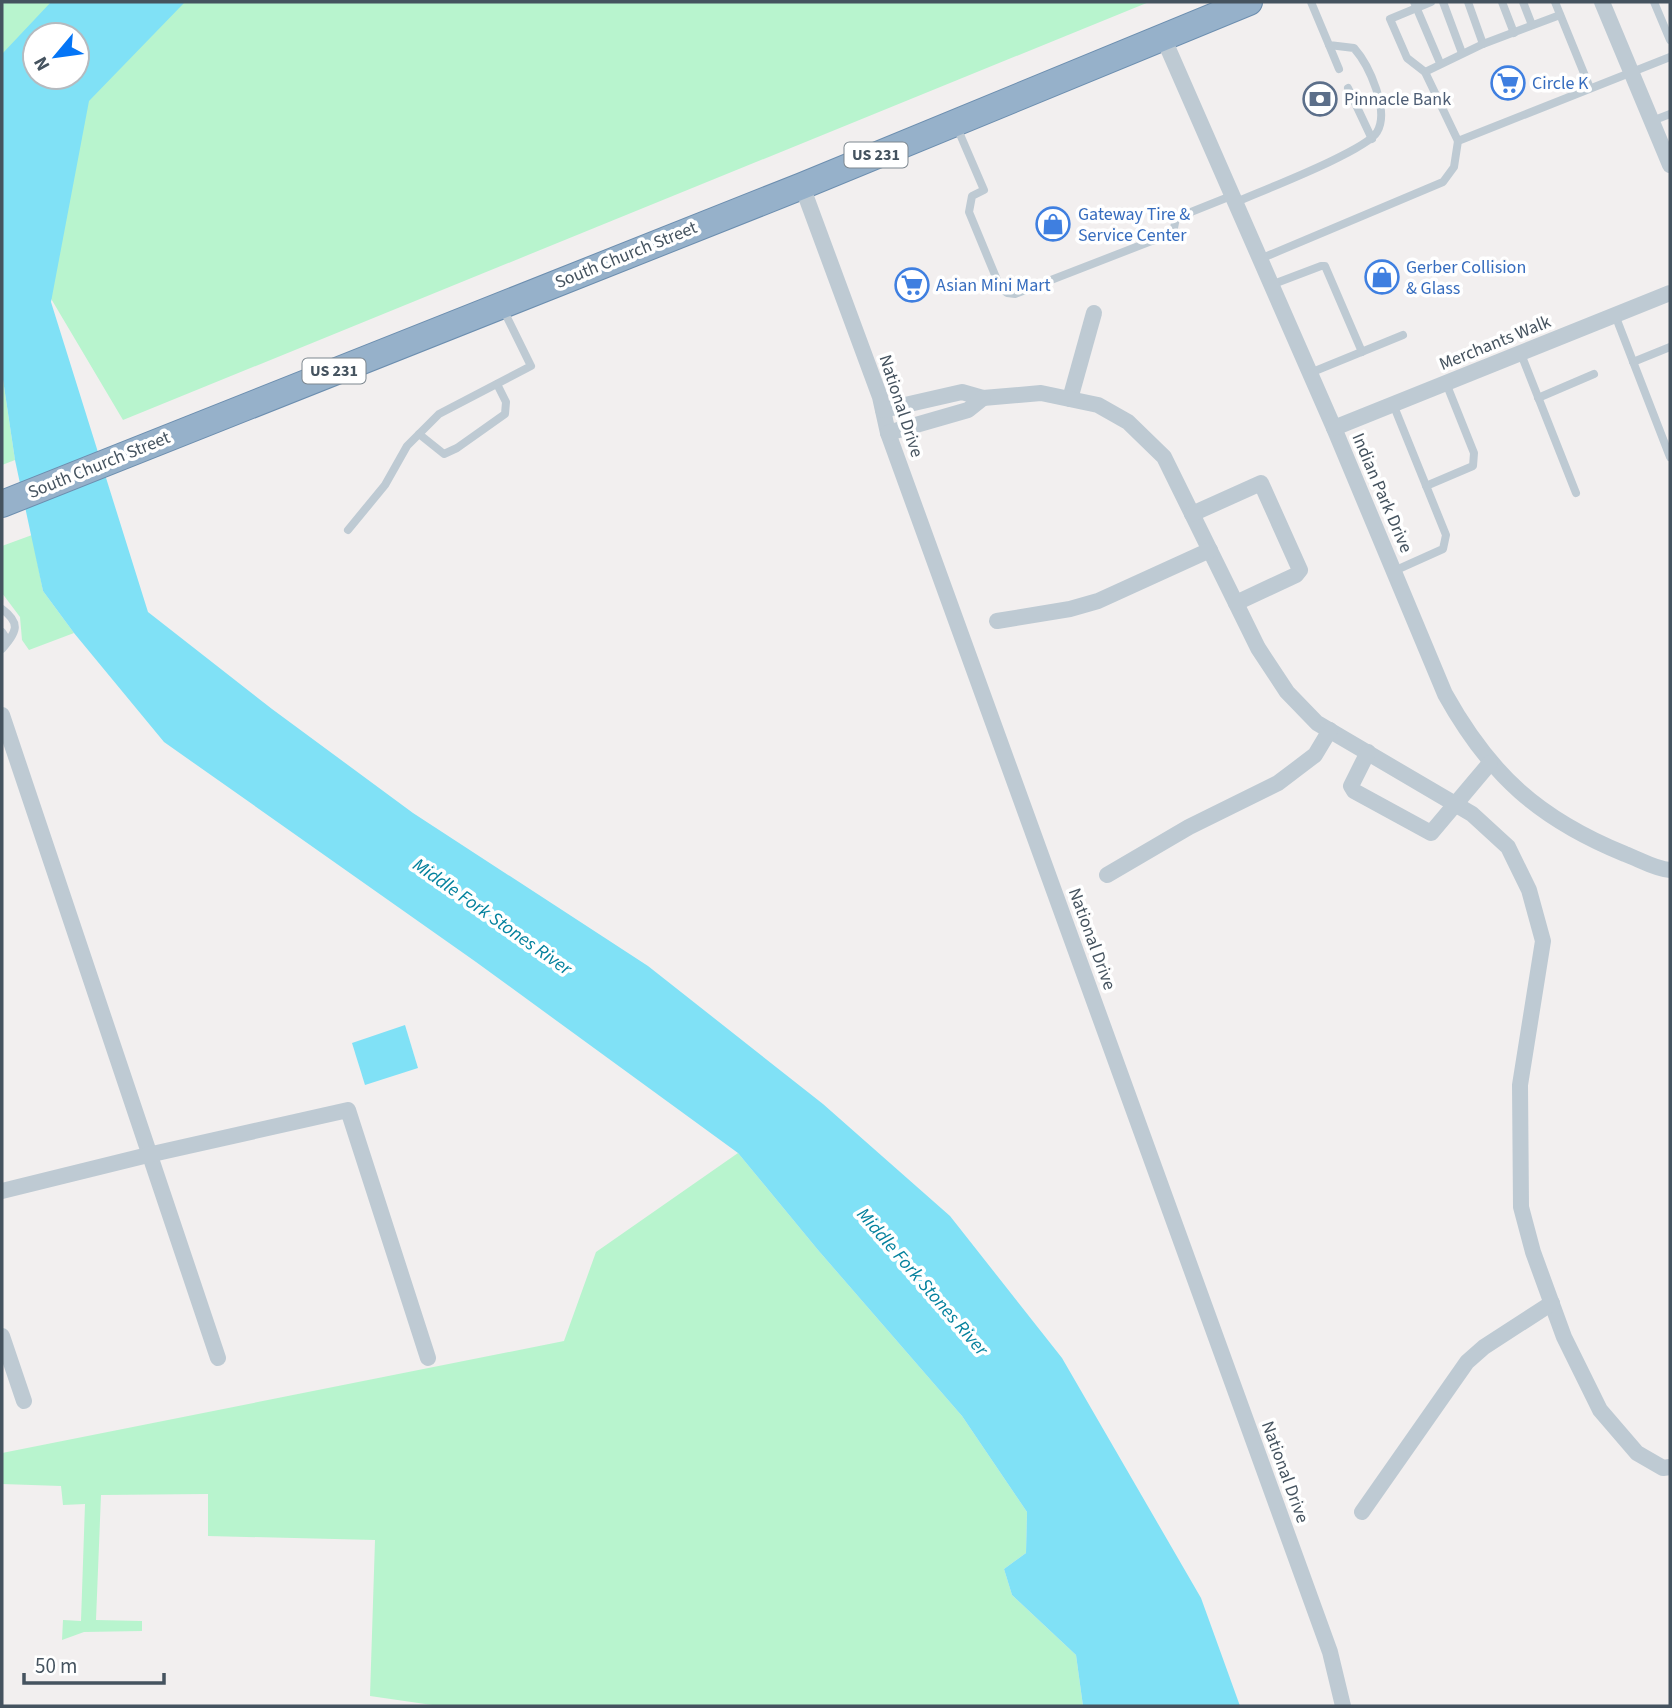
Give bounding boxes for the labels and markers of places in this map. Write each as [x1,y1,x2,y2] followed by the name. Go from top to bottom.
[1489,64,1527,102] supermarket icon: Circle K
[1532,71,1589,96] place label: Circle K
[1301,80,1339,118] bank icon: Pinnacle Bank
[1344,87,1451,112] place label: Pinnacle Bank
[1078,202,1190,248] place label: Gateway Tire & Service Center
[1034,205,1072,243] shop icon: Gateway Tire & Service Center
[1406,255,1526,301] place label: Gerber Collision & Glass
[1363,258,1401,296] shop icon: Gerber Collision & Glass
[893,266,931,304] supermarket icon: Asian Mini Mart
[936,273,1051,298] place label: Asian Mini Mart

